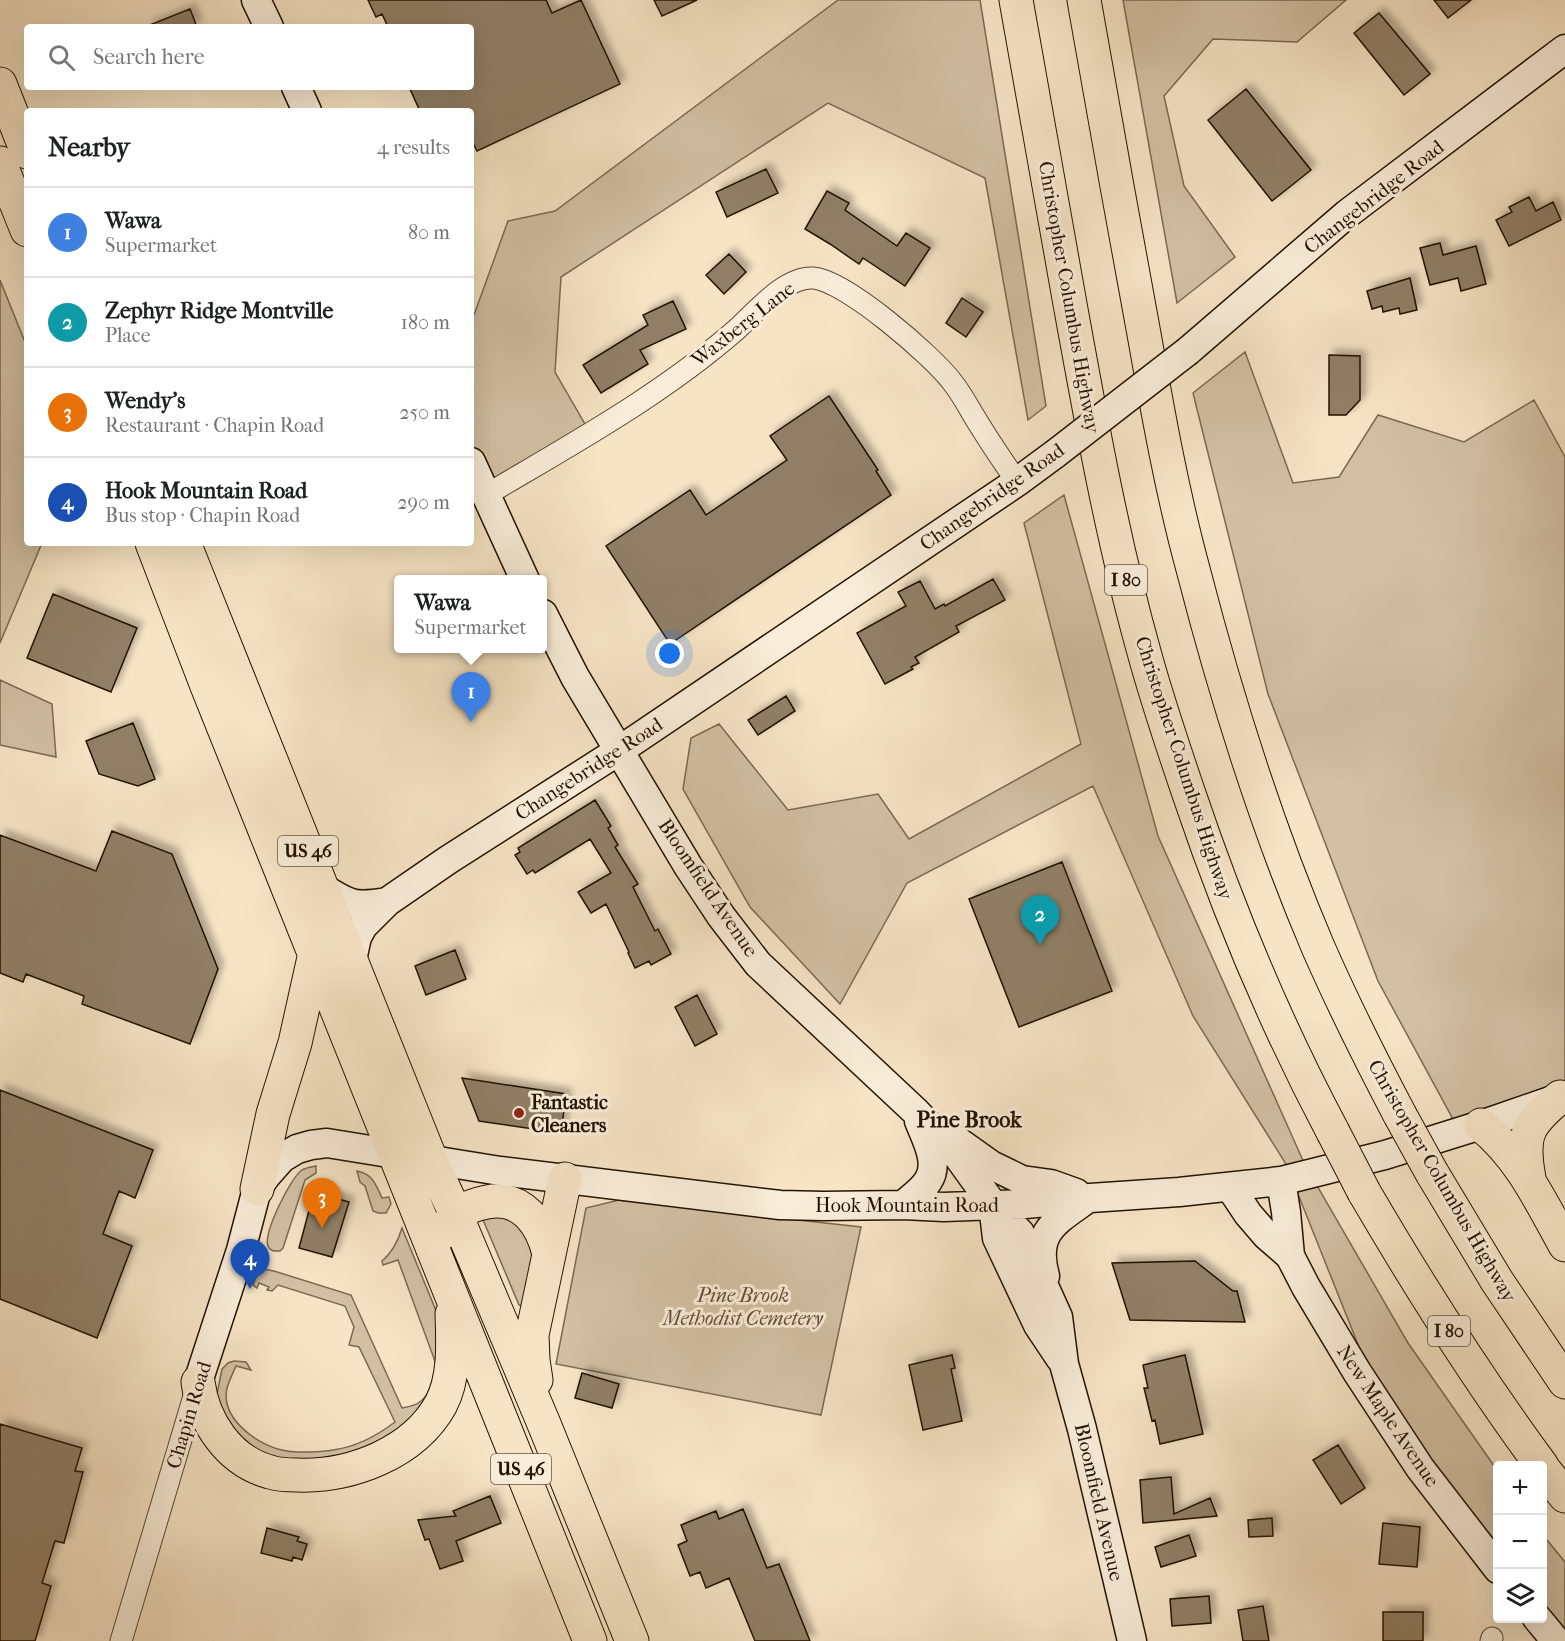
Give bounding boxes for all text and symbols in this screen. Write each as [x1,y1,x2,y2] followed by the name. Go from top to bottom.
[24,24,474,90] search box
[45,41,78,74] icon: search
[93,44,205,70] text: Search here
[48,132,130,163] text: Nearby
[1300,135,1449,259] street label: Changebridge Road
[377,136,450,159] text: 4 results
[1034,159,1104,436] street label: Christopher Columbus Highway
[105,208,161,234] text: Wawa
[64,221,71,244] text: 1
[408,221,450,244] text: 80 m
[105,234,217,257] text: Supermarket
[686,277,799,372] street label: Waxberg Lane
[105,298,333,324] text: Zephyr Ridge Montville
[62,311,73,334] text: 2
[401,311,450,334] text: 180 m
[105,324,151,347] text: Place
[105,388,185,414] text: Wendy's
[63,401,72,424] text: 3
[399,401,450,424] text: 250 m
[105,414,324,437] text: Restaurant · Chapin Road
[915,438,1070,555] street label: Changebridge Road
[105,478,307,504] text: Hook Mountain Road
[62,491,73,514] text: 4
[397,491,450,514] text: 290 m
[105,504,300,527] text: Bus stop · Chapin Road
[1105,565,1147,595] road number: I 80
[394,575,547,653] popup
[414,590,471,616] text: Wawa
[414,616,527,639] text: Supermarket
[1130,633,1238,904] street label: Christopher Columbus Highway
[655,639,684,668] your location
[452,672,490,722] pin: 1
[511,712,668,825] street label: Changebridge Road
[653,815,763,961] street label: Bloomfield Avenue
[278,836,338,866] road number: US 46
[1020,896,1060,945] pin: 2
[1363,1056,1522,1307] street label: Christopher Columbus Highway
[530,1091,608,1137] place label: Fantastic Cleaners
[512,1106,526,1120] marker: Fantastic Cleaners
[916,1107,1022,1133] district label: Pine Brook
[302,1178,342,1228] pin: 3
[815,1194,1000,1217] street label: Hook Mountain Road
[230,1240,270,1289] pin: 4
[661,1284,824,1330] park label: Pine Brook Methodist Cemetery
[1428,1316,1470,1346] road number: I 80
[1332,1341,1444,1491] street label: New Maple Avenue
[162,1357,217,1471] street label: Chapin Road
[1070,1421,1128,1583] street label: Bloomfield Avenue
[491,1454,551,1484] road number: US 46
[1493,1461,1547,1623] map controls
[1493,1461,1547,1515] button: +
[1493,1515,1547,1569] button: −
[1493,1569,1547,1623] button: layers

